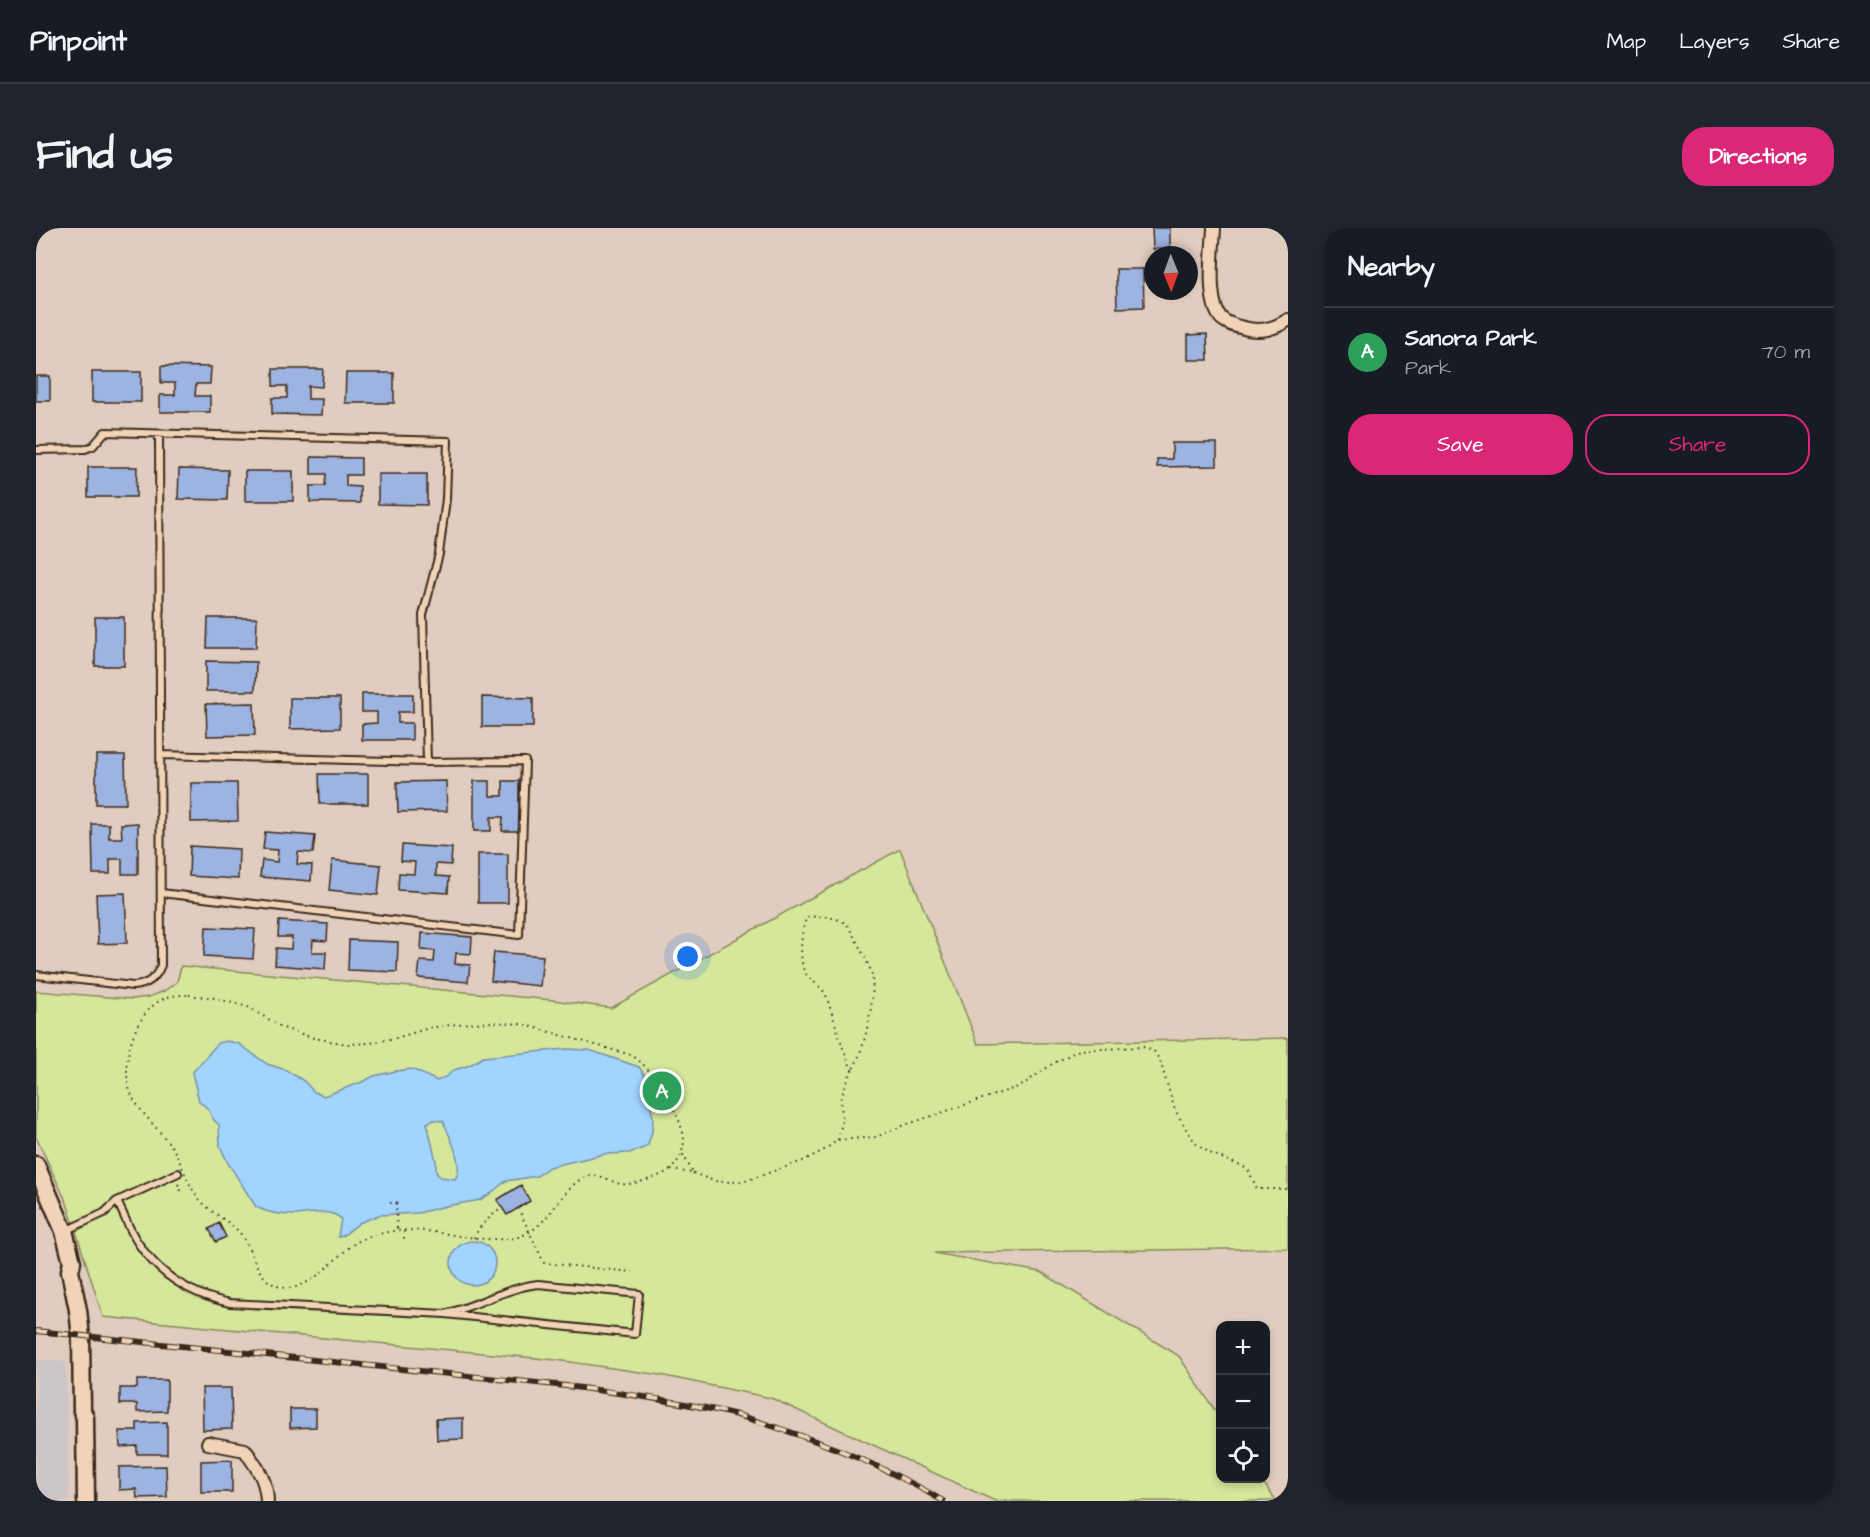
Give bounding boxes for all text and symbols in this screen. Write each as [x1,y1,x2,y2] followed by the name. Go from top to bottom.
[30,22,127,61] text: Pinpoint
[1606,27,1646,56] text: Map
[1679,27,1749,56] text: Layers
[1782,27,1840,56] text: Share
[36,127,173,185] text: Find us
[1682,127,1834,186] button: Directions
[1144,246,1198,300] north arrow
[1348,249,1435,285] text: Nearby
[1405,323,1537,354] text: Sanora Park
[1361,338,1374,366] text: A
[1762,338,1810,366] text: 70 m
[1405,354,1451,382] text: Park
[1348,414,1573,475] button: Save
[1585,414,1810,475] button: Share
[673,942,702,971] your location
[642,1068,682,1114] pin: A
[1216,1321,1270,1483] map controls
[1216,1321,1270,1375] button: +
[1216,1375,1270,1429] button: −
[1216,1429,1270,1483] button: locate

